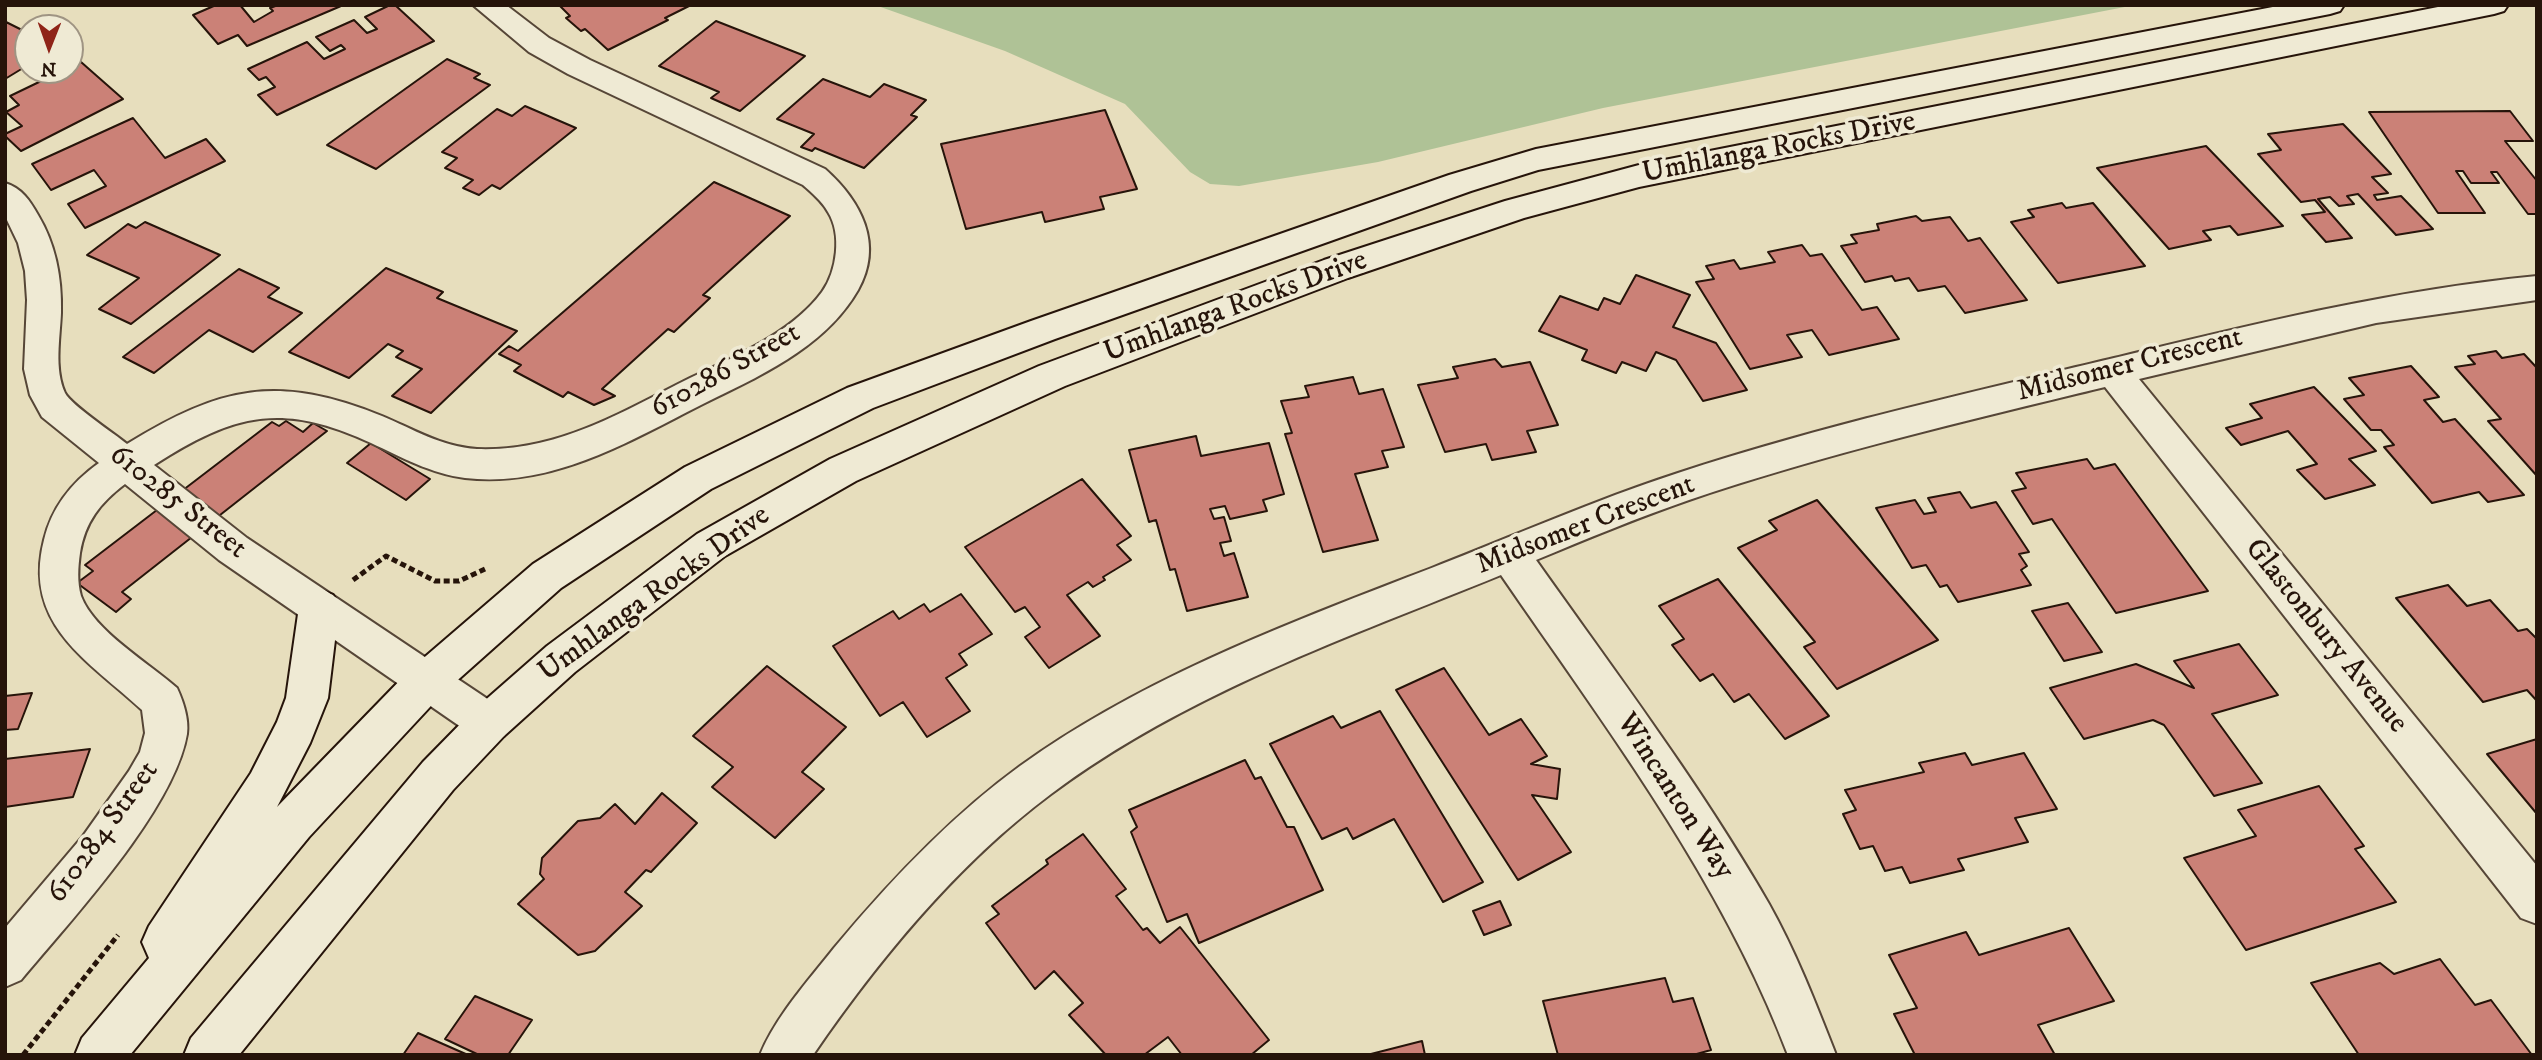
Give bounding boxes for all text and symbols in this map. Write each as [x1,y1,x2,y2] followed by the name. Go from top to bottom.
[14,14,84,84] north arrow
[41,57,57,80] text: N
[1639,105,1919,193] street label: Umhlanga Rocks Drive
[1099,244,1373,372] street label: Umhlanga Rocks Drive
[645,316,807,428] street label: 610286 Street
[2014,321,2246,411] street label: Midsomer Crescent
[101,438,253,568] street label: 610285 Street
[1472,468,1700,584] street label: Midsomer Crescent
[532,499,778,691] street label: Umhlanga Rocks Drive
[2236,533,2414,741] street label: Glastonbury Avenue
[1607,707,1741,887] street label: Wincanton Way
[40,755,168,911] street label: 610284 Street

